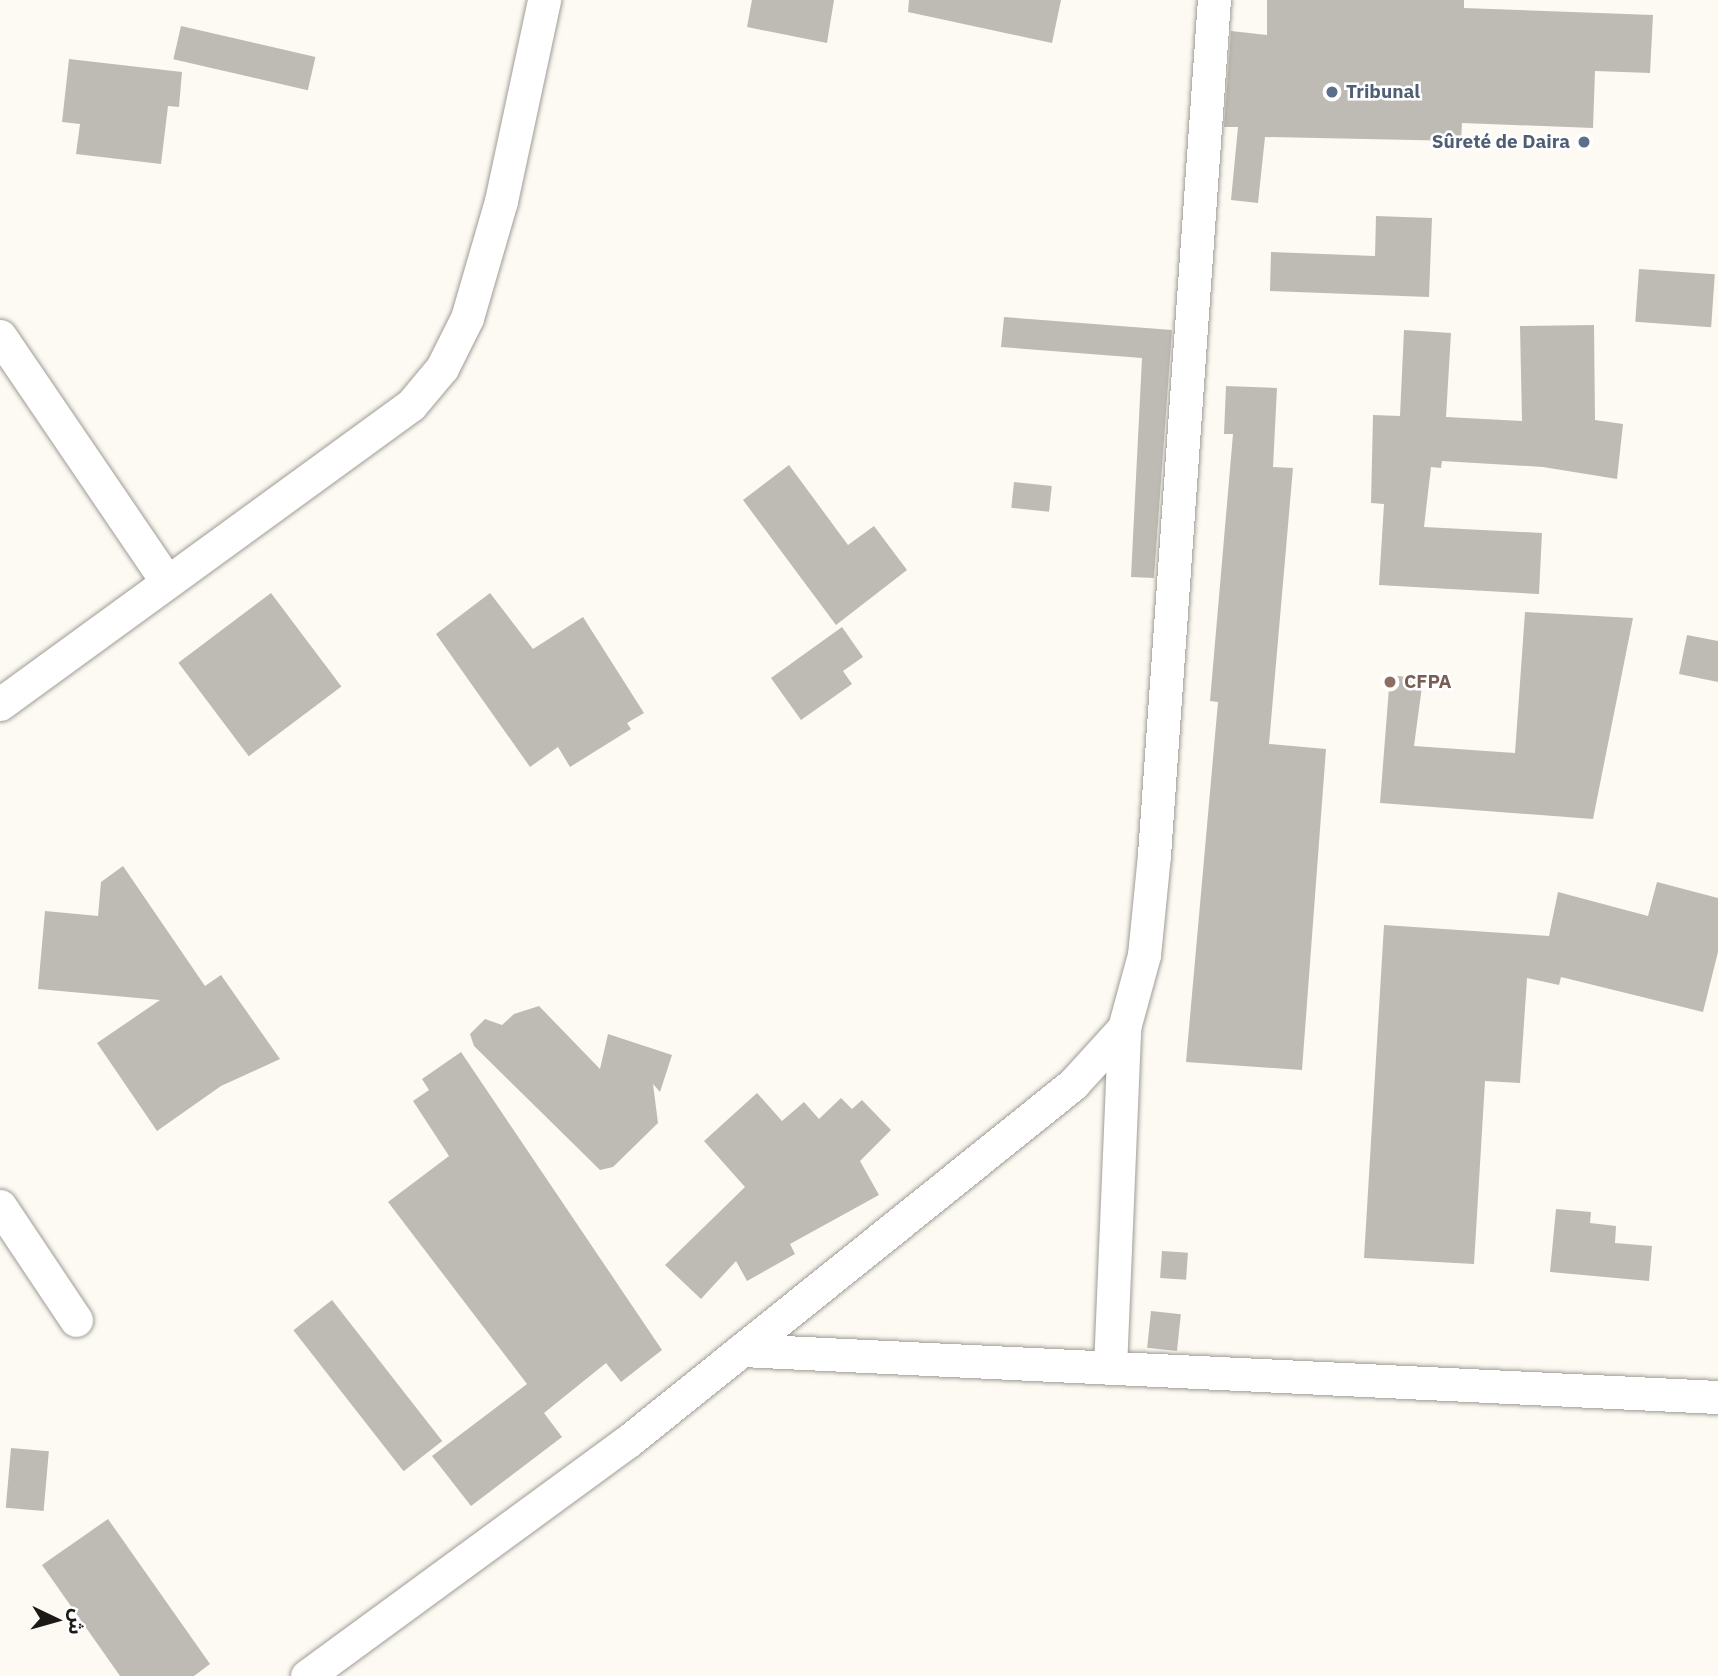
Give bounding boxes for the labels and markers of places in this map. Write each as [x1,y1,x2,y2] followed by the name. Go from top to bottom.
[1346,81,1420,103] place label: Tribunal
[1324,84,1340,100] marker: Tribunal
[1432,131,1570,153] place label: Sûreté de Daira
[1576,134,1592,150] marker: Sûreté de Daira
[1404,671,1452,693] place label: CFPA
[1382,674,1398,690] marker: CFPA

